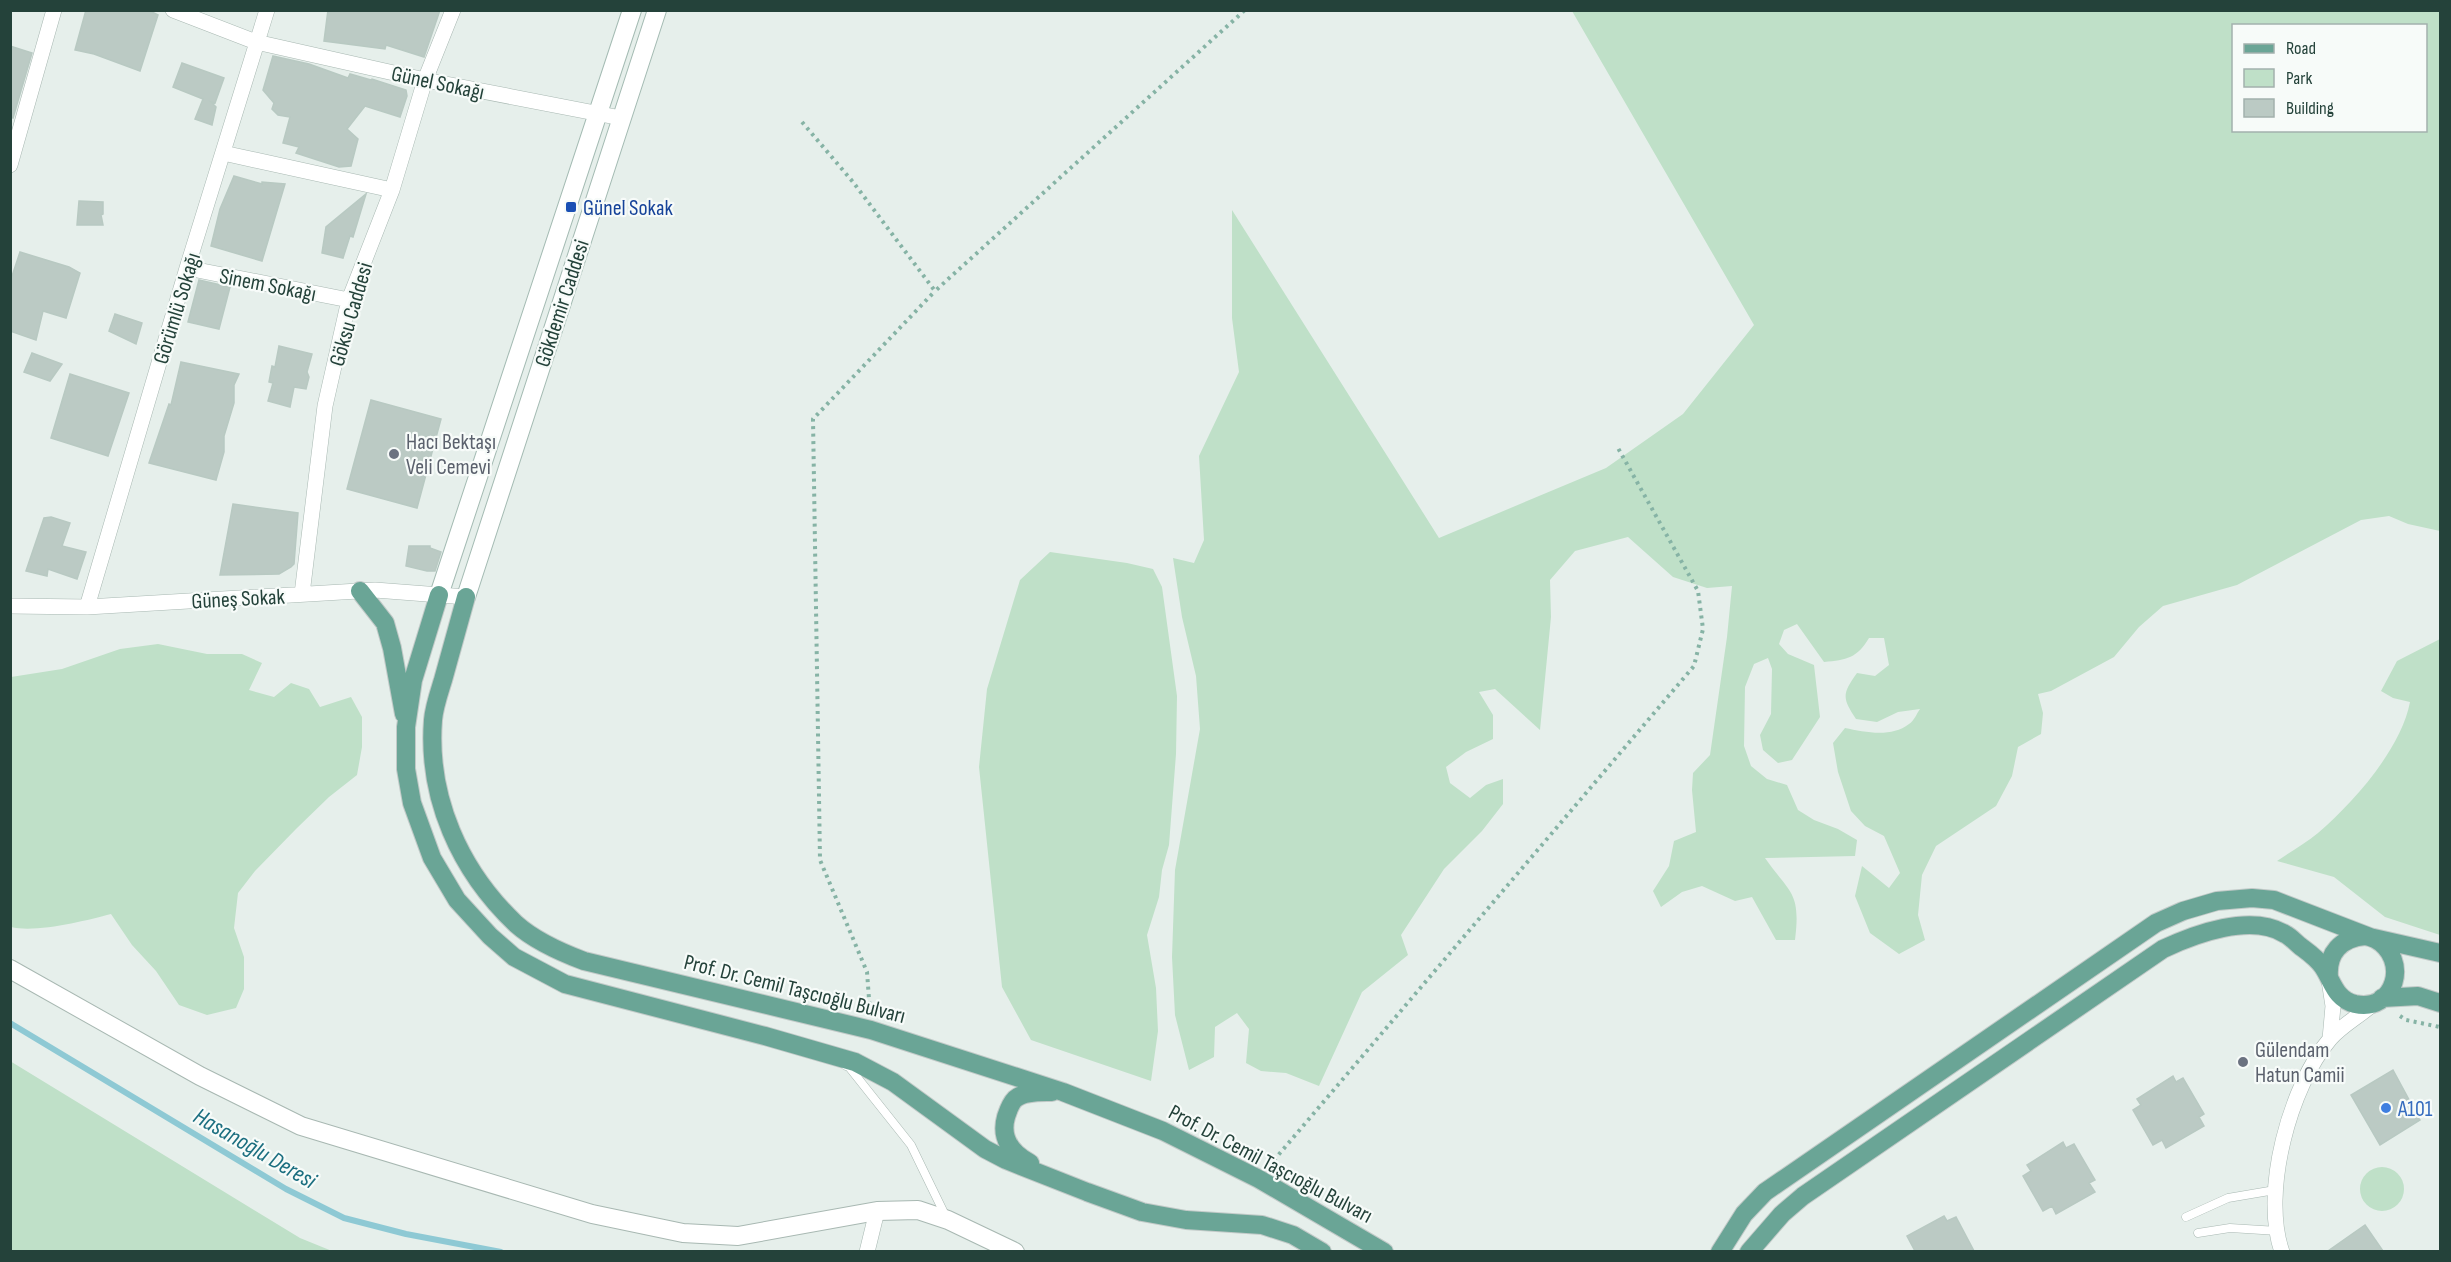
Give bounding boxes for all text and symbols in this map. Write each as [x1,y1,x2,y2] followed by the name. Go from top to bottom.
[2232,24,2427,132] legend
[2286,38,2316,59] text: Road
[389,60,487,106] street label: Günel Sokağı
[2286,68,2312,89] text: Park
[2286,98,2334,119] text: Building
[583,195,673,222] place label: Günel Sokak
[564,200,578,214] marker: Günel Sokak
[529,236,596,371] street label: Gökdemir Caddesi
[148,250,207,367] street label: Görümlü Sokağı
[324,259,379,369] street label: Göksu Caddesi
[217,263,318,308] street label: Sinem Sokağı
[406,429,496,481] place label: Hacı Bektaşı Veli Cemevi
[387,447,401,461] marker: Hacı Bektaşı Veli Cemevi
[191,584,286,615] street label: Güneş Sokak
[681,949,908,1030] street label: Prof. Dr. Cemil Taşcıoğlu Bulvarı
[2255,1037,2345,1089] place label: Gülendam Hatun Camii
[2236,1055,2250,1069] marker: Gülendam Hatun Camii
[2397,1096,2433,1123] place label: A101
[1164,1099,1377,1230] street label: Prof. Dr. Cemil Taşcıoğlu Bulvarı
[2379,1101,2393,1115] marker: A101
[188,1102,322,1196] water label: Hasanoğlu Deresi

